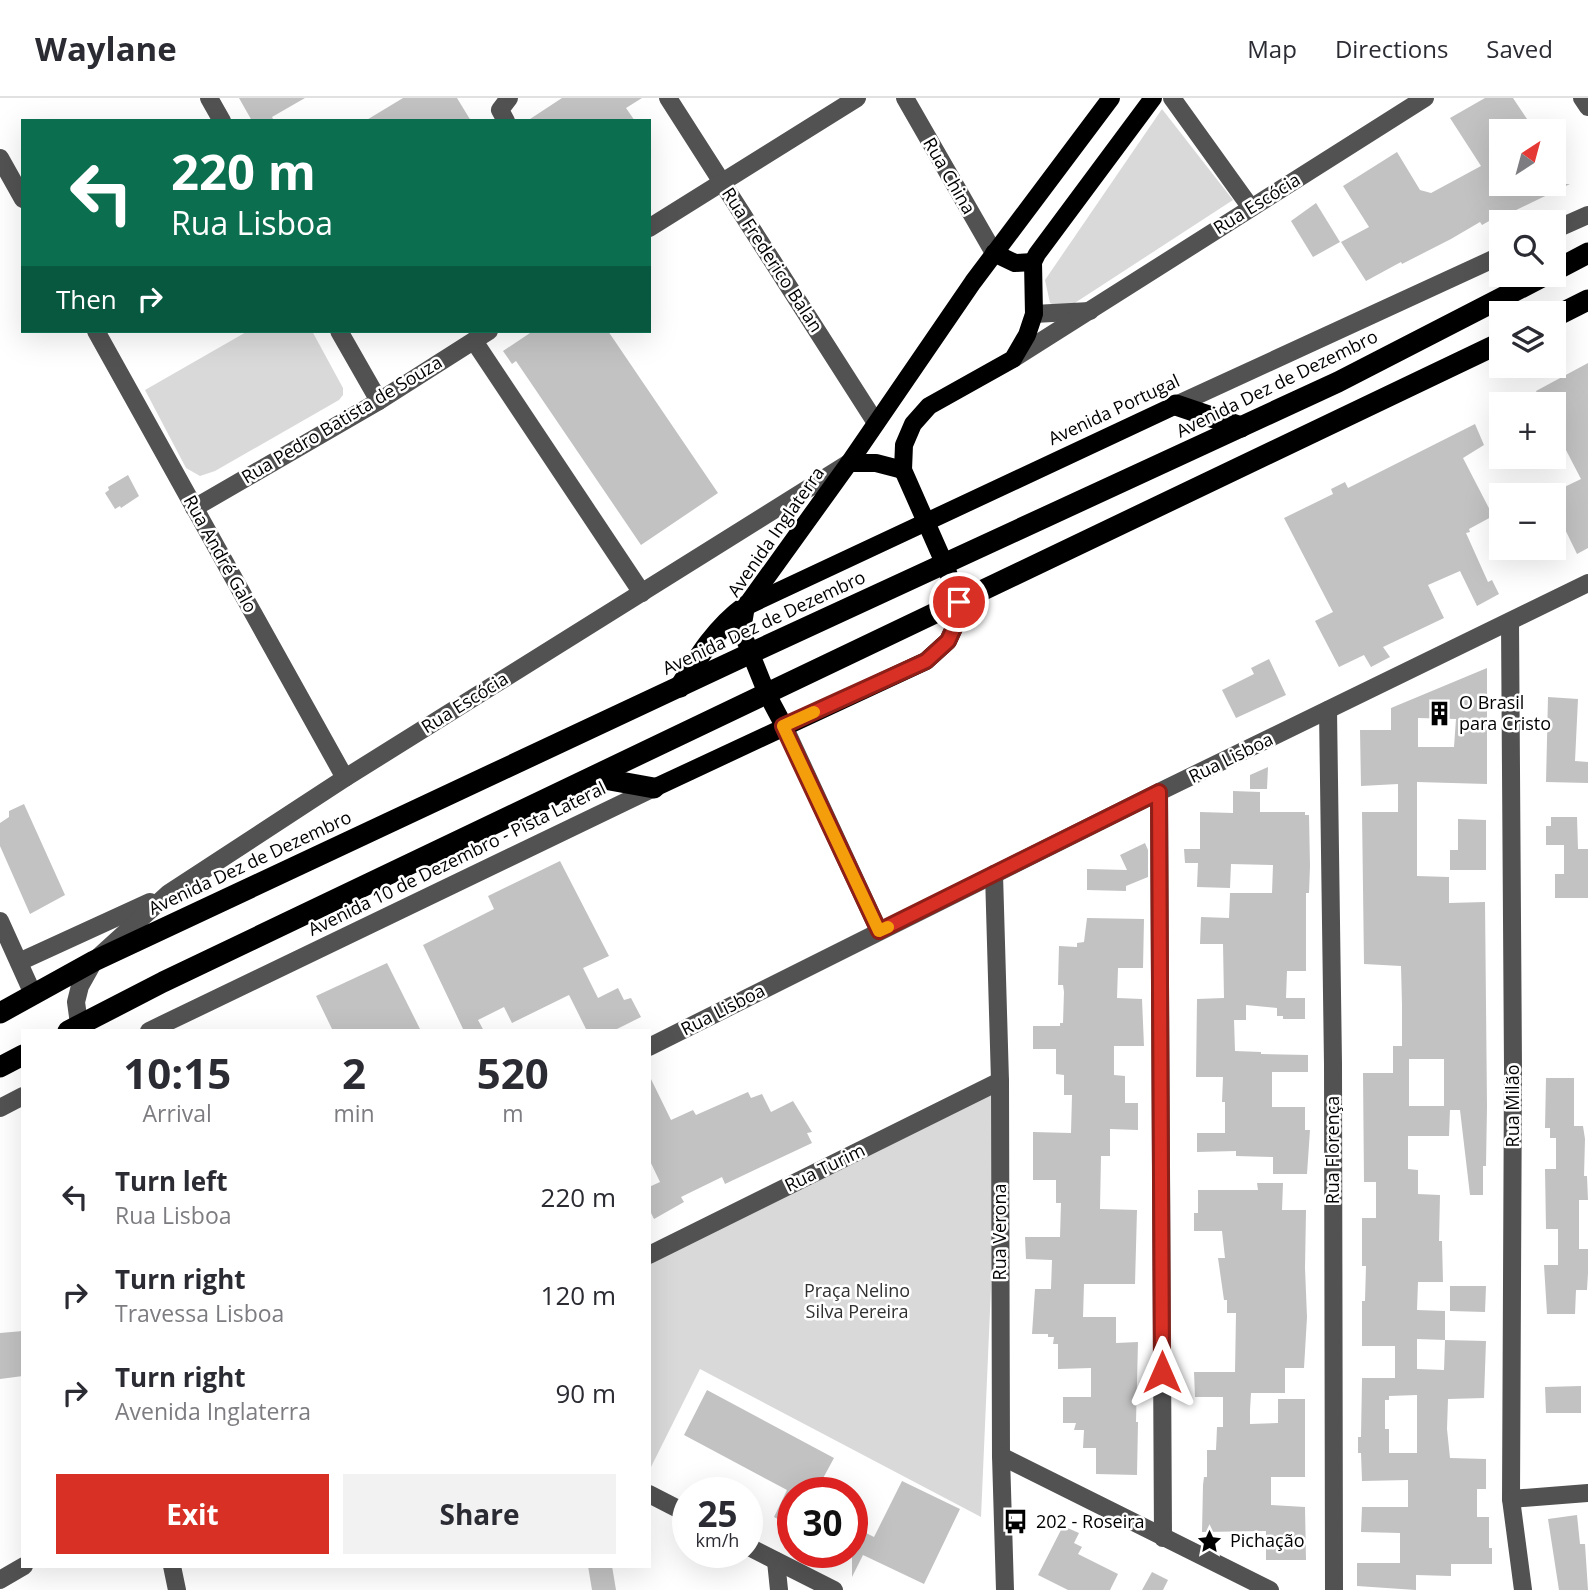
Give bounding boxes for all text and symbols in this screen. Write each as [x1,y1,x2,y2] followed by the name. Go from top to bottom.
[35,26,177,71] text: Waylane
[1247,32,1297,65] text: Map
[1335,32,1448,65] text: Directions
[1486,32,1553,65] text: Saved
[1489,119,1566,196] north arrow
[1489,119,1566,560] map controls
[918,133,981,218] street label: Rua China
[171,138,316,204] text: 220 m
[56,147,147,238] icon: left
[1209,167,1304,239] street label: Rua Escócia
[717,182,829,336] street label: Rua Frederico Balan
[171,201,333,244] text: Rua Lisboa
[1489,210,1566,287] button: search
[131,280,169,318] icon: right
[56,281,117,317] text: Then
[1489,301,1566,378] button: layers
[1172,324,1381,442] street label: Avenida Dez de Dezembro
[237,350,446,489] street label: Rua Pedro Batista de Souza
[1044,368,1183,450] street label: Avenida Portugal
[1489,392,1566,469] button: +
[721,462,829,601] street label: Avenida Inglaterra
[1489,483,1566,560] button: −
[179,490,263,617] street label: Rua André Galo
[658,564,869,680] street label: Avenida Dez de Dezembro
[929,572,989,632] pin
[940,583,978,621] icon: arrive
[417,666,512,738] street label: Rua Escócia
[1459,690,1551,735] place label: O Brasil para Cristo
[1425,699,1453,727] building icon: O Brasil para Cristo
[1184,726,1277,788] street label: Rua Lisboa
[304,775,609,941] street label: Avenida 10 de Dezembro - Pista Lateral
[144,804,355,920] street label: Avenida Dez de Dezembro
[676,978,769,1041] street label: Rua Lisboa
[123,1044,231,1101] text: 10:15
[342,1044,366,1101] text: 2
[477,1044,549,1101] text: 520
[1500,1065,1524,1147] street label: Rua Milão
[1320,1096,1344,1204] street label: Rua Florença
[143,1097,212,1129] text: Arrival
[333,1097,375,1129] text: min
[502,1097,523,1129] text: m
[780,1137,869,1197] street label: Rua Turim
[115,1163,227,1199] text: Turn left
[56,1178,94,1216] icon: left
[541,1179,616,1215] text: 220 m
[987,1184,1011,1280] street label: Rua Verona
[115,1199,232,1231] text: Rua Lisboa
[115,1261,246,1297] text: Turn right
[56,1276,94,1314] icon: right
[541,1277,616,1313] text: 120 m
[804,1278,910,1323] park label: Praça Nelino Silva Pereira
[115,1297,284,1329] text: Travessa Lisboa
[1125,1335,1199,1409] position arrow
[115,1359,246,1395] text: Turn right
[56,1374,94,1412] icon: right
[555,1375,616,1411] text: 90 m
[115,1395,311,1427] text: Avenida Inglaterra
[56,1474,329,1554] button: Exit
[343,1474,616,1554] button: Share
[777,1477,868,1568] speed limit sign: 30
[697,1490,738,1537] text: 25
[1002,1508,1030,1536] bus stop icon: 202 - Roseira
[1036,1509,1145,1533] place label: 202 - Roseira
[1196,1527,1224,1555] place icon: Pichação
[696,1528,739,1552] text: km/h
[1230,1528,1305,1552] place label: Pichação

